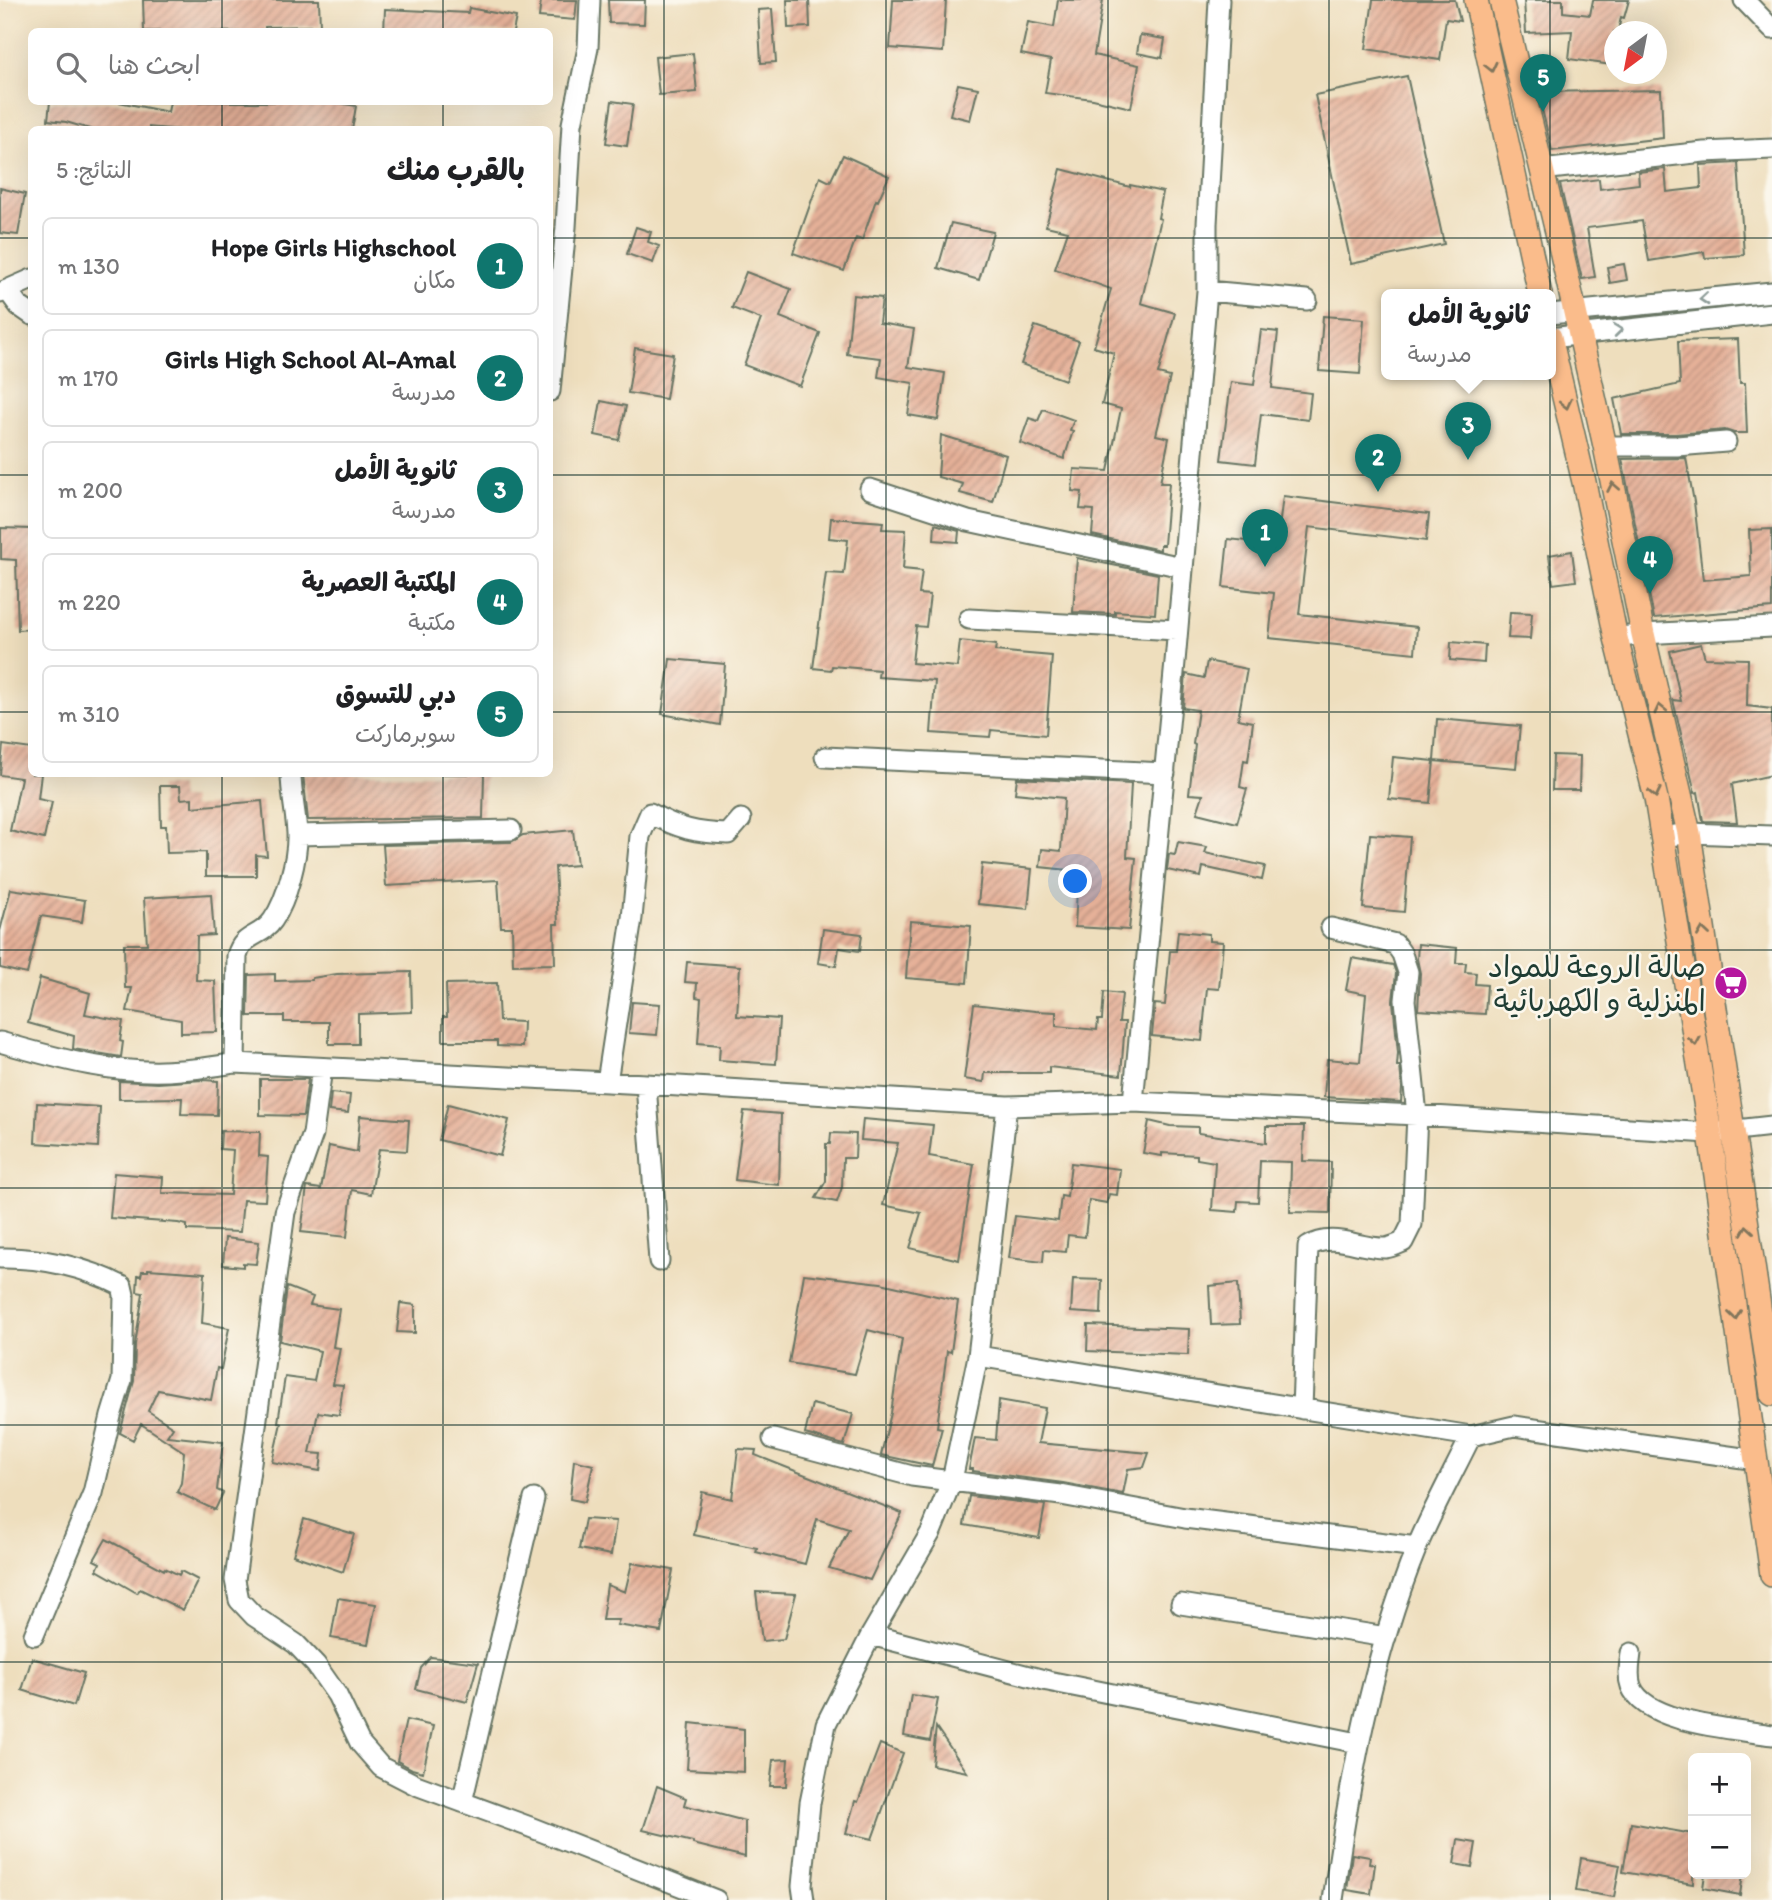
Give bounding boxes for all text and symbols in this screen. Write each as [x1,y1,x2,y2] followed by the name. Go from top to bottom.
[1604,21,1667,84] north arrow
[28,28,553,105] search box
[52,48,90,86] icon: search
[108,49,201,81] text: ابحث هنا
[1520,54,1566,112] pin: 5
[1483,60,1497,72] one-way arrow
[387,151,525,188] text: بالقرب منك
[56,156,132,184] text: النتائج: 5
[211,231,456,263] text: Hope Girls Highschool
[58,252,120,280] text: 130 m
[495,252,505,280] text: 1
[413,266,456,294] text: مكان
[1381,289,1556,380] popup
[1698,291,1709,306] one-way arrow
[1408,298,1529,330] text: ثانوية الأمل
[1612,322,1624,337] one-way arrow
[1408,340,1472,368] text: مدرسة
[165,343,456,375] text: Girls High School Al-Amal
[58,364,119,392] text: 170 m
[494,364,506,392] text: 2
[392,378,456,406] text: مدرسة
[1558,398,1572,410] one-way arrow
[1445,402,1491,460] pin: 3
[1355,434,1401,492] pin: 2
[334,454,456,486] text: ثانوية الأمل
[58,476,123,504] text: 200 m
[494,476,506,504] text: 3
[1606,481,1621,493] one-way arrow
[392,496,456,524] text: مدرسة
[1242,509,1288,567] pin: 1
[1627,536,1673,594] pin: 4
[302,566,456,598] text: المكتبة العصرية
[58,588,121,616] text: 220 m
[493,588,507,616] text: 4
[408,608,456,636] text: مكتبة
[336,678,456,710] text: دبي للتسوق
[58,700,120,728] text: 310 m
[494,700,506,728] text: 5
[1654,703,1668,715] one-way arrow
[355,720,456,748] text: سوبرماركت
[1646,787,1661,799] one-way arrow
[1058,864,1092,898] your location
[1696,926,1711,938] one-way arrow
[1488,948,1706,1019] place label: صالة الروعة للمواد المنزلية و الكهربائية
[1712,964,1750,1002] supermarket icon: صالة الروعة للمواد المنزلية و الكهربائية
[1687,1035,1702,1047] one-way arrow
[1740,1224,1755,1236] one-way arrow
[1727,1309,1742,1321] one-way arrow
[1688,1753,1751,1879] map controls
[1688,1753,1751,1816] button: +
[1688,1816,1751,1879] button: −

